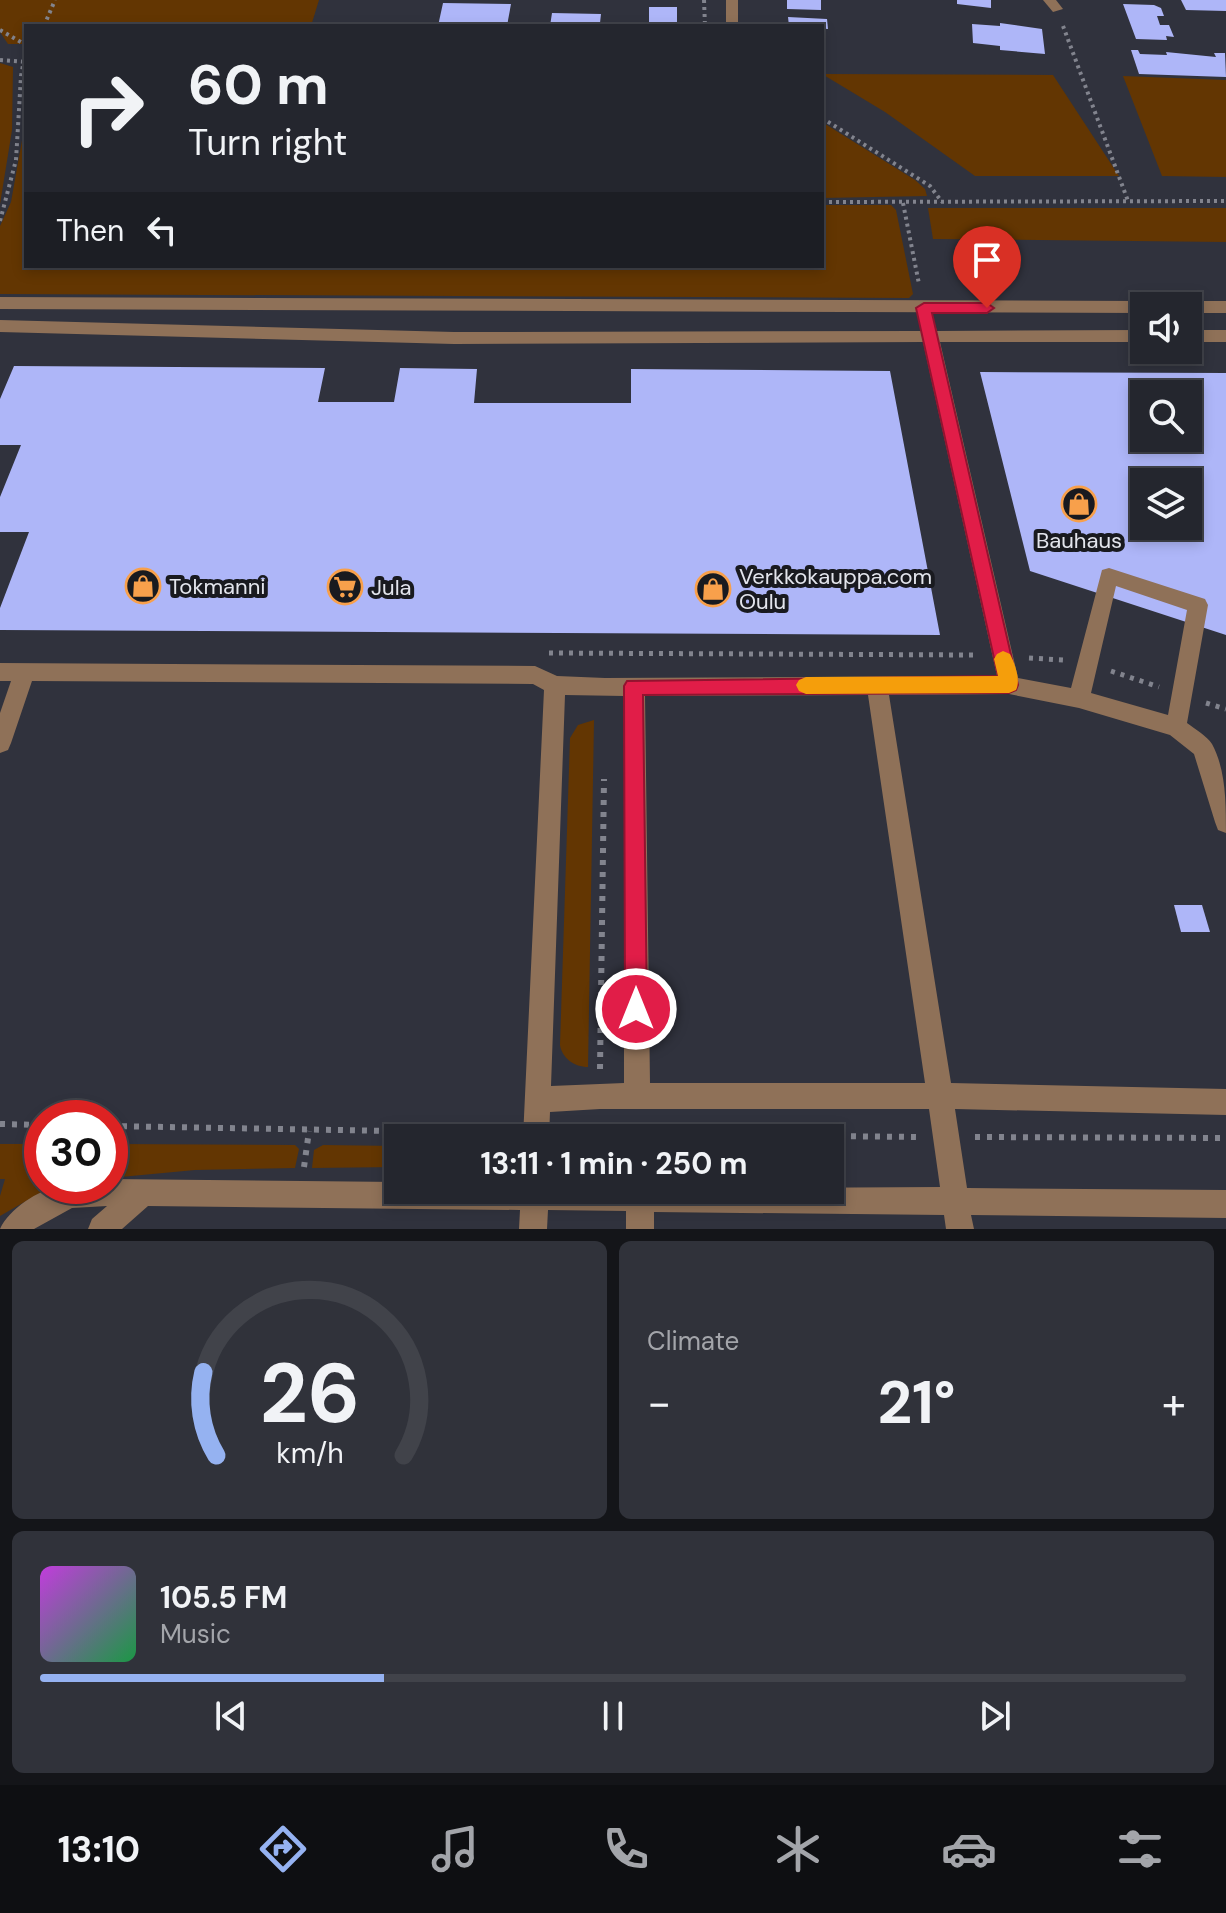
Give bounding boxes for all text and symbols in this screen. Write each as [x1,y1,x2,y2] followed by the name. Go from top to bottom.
[188,48,329,121] text: 60 m
[56,56,160,160] icon: right
[188,119,347,166] text: Turn right
[140,208,184,252] icon: left
[56,211,124,250] text: Then
[953,226,1021,308] pin
[965,238,1009,282] icon: arrive
[1130,292,1202,540] map controls
[1130,292,1202,364] button: sound
[1130,380,1202,452] button: search
[1130,468,1202,540] button: layers
[1060,485,1098,523] shop icon: Bauhaus
[1036,526,1122,555] place label: Bauhaus
[739,562,932,616] place label: Verkkokauppa.com Oulu
[124,567,162,605] shop icon: Tokmanni
[326,568,364,606] supermarket icon: Jula
[694,570,732,608] shop icon: Verkkokauppa.com Oulu
[169,572,266,601] place label: Tokmanni
[371,573,412,602] place label: Jula
[594,967,678,1051] position arrow
[24,1100,128,1204] speed limit sign: 30
[480,1144,748,1183] text: 13:11 · 1 min · 250 m
[647,1324,739,1358] text: Climate
[259,1339,360,1448] text: 26
[877,1363,956,1442] text: 21°
[647,1374,671,1432] text: −
[1162,1374,1186,1432] text: +
[276,1435,343,1472] text: km/h
[160,1578,287,1617] text: 105.5 FM
[160,1617,231,1651] text: Music
[209,1694,253,1738] icon: previous
[591,1694,635,1738] icon: pause
[973,1694,1017,1738] icon: next
[255,1821,311,1877] icon: directions
[427,1821,483,1877] icon: music
[598,1821,654,1877] icon: phone
[770,1821,826,1877] icon: climate
[941,1821,997,1877] icon: car
[1112,1821,1168,1877] icon: filters
[58,1826,140,1873] text: 13:10

